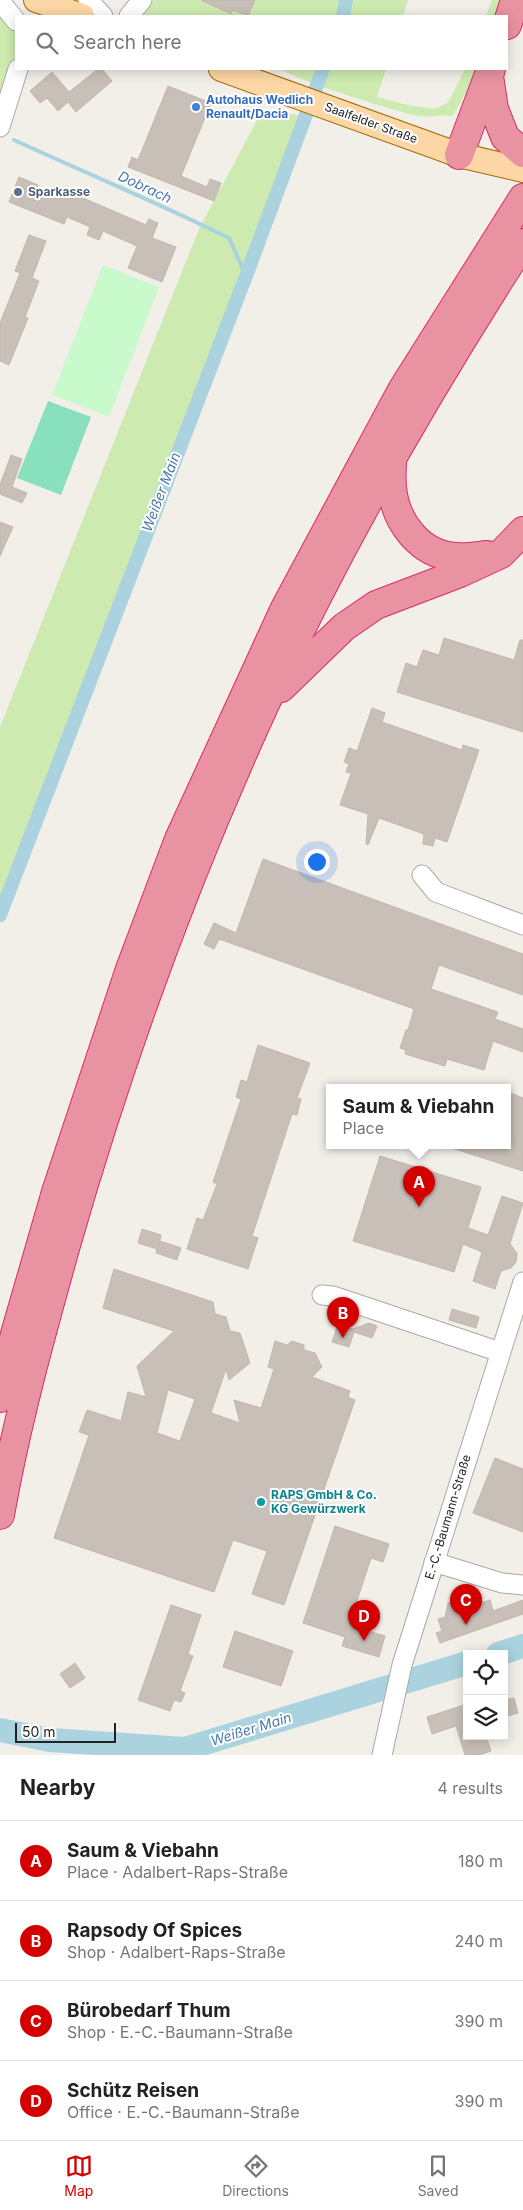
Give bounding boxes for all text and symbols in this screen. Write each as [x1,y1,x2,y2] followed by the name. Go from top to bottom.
[15,15,508,70] search box
[33,29,61,57] icon: search
[73,31,182,54] text: Search here
[206,92,313,121] place label: Autohaus Wedlich Renault/Dacia
[323,99,420,146] street label: Saalfelder Straße
[190,101,202,113] marker: Autohaus Wedlich Renault/Dacia
[116,167,175,206] water label: Dobrach
[28,184,90,199] place label: Sparkasse
[12,186,24,198] marker: Sparkasse
[138,450,183,534] water label: Weißer Main
[304,849,330,875] your location
[326,1084,511,1149] popup
[343,1095,494,1118] text: Saum & Viebahn
[343,1118,384,1138] text: Place
[403,1166,435,1207] pin: A
[327,1297,359,1338] pin: B
[421,1453,474,1581] street label: E.-C.-Baumann-Straße
[271,1487,377,1516] place label: RAPS GmbH & Co. KG Gewürzwerk
[255,1496,267,1508] marker: RAPS GmbH & Co. KG Gewürzwerk
[450,1584,482,1625] pin: C
[348,1600,380,1641] pin: D
[463,1650,508,1740] map controls
[463,1650,508,1695] button: locate
[463,1695,508,1740] button: layers
[209,1708,293,1749] water label: Weißer Main
[15,1720,116,1743] scale bar
[22,1723,56,1740] text: 50 m
[20,1775,95,1800] text: Nearby
[438,1778,503,1798] text: 4 results
[67,1839,219,1862] text: Saum & Viebahn
[30,1851,42,1871] text: A
[458,1851,503,1871] text: 180 m
[67,1862,288,1882] text: Place · Adalbert-Raps-Straße
[67,1919,242,1942] text: Rapsody Of Spices
[31,1931,41,1951] text: B
[455,1931,503,1951] text: 240 m
[67,1942,286,1962] text: Shop · Adalbert-Raps-Straße
[67,1999,230,2022] text: Bürobedarf Thum
[30,2011,42,2031] text: C
[455,2011,503,2031] text: 390 m
[67,2022,293,2042] text: Shop · E.-C.-Baumann-Straße
[67,2079,199,2102] text: Schütz Reisen
[30,2091,42,2111] text: D
[455,2091,503,2111] text: 390 m
[67,2102,300,2122] text: Office · E.-C.-Baumann-Straße
[64,2152,93,2199] tab: Map
[222,2152,289,2199] tab: Directions
[418,2152,459,2199] tab: Saved

